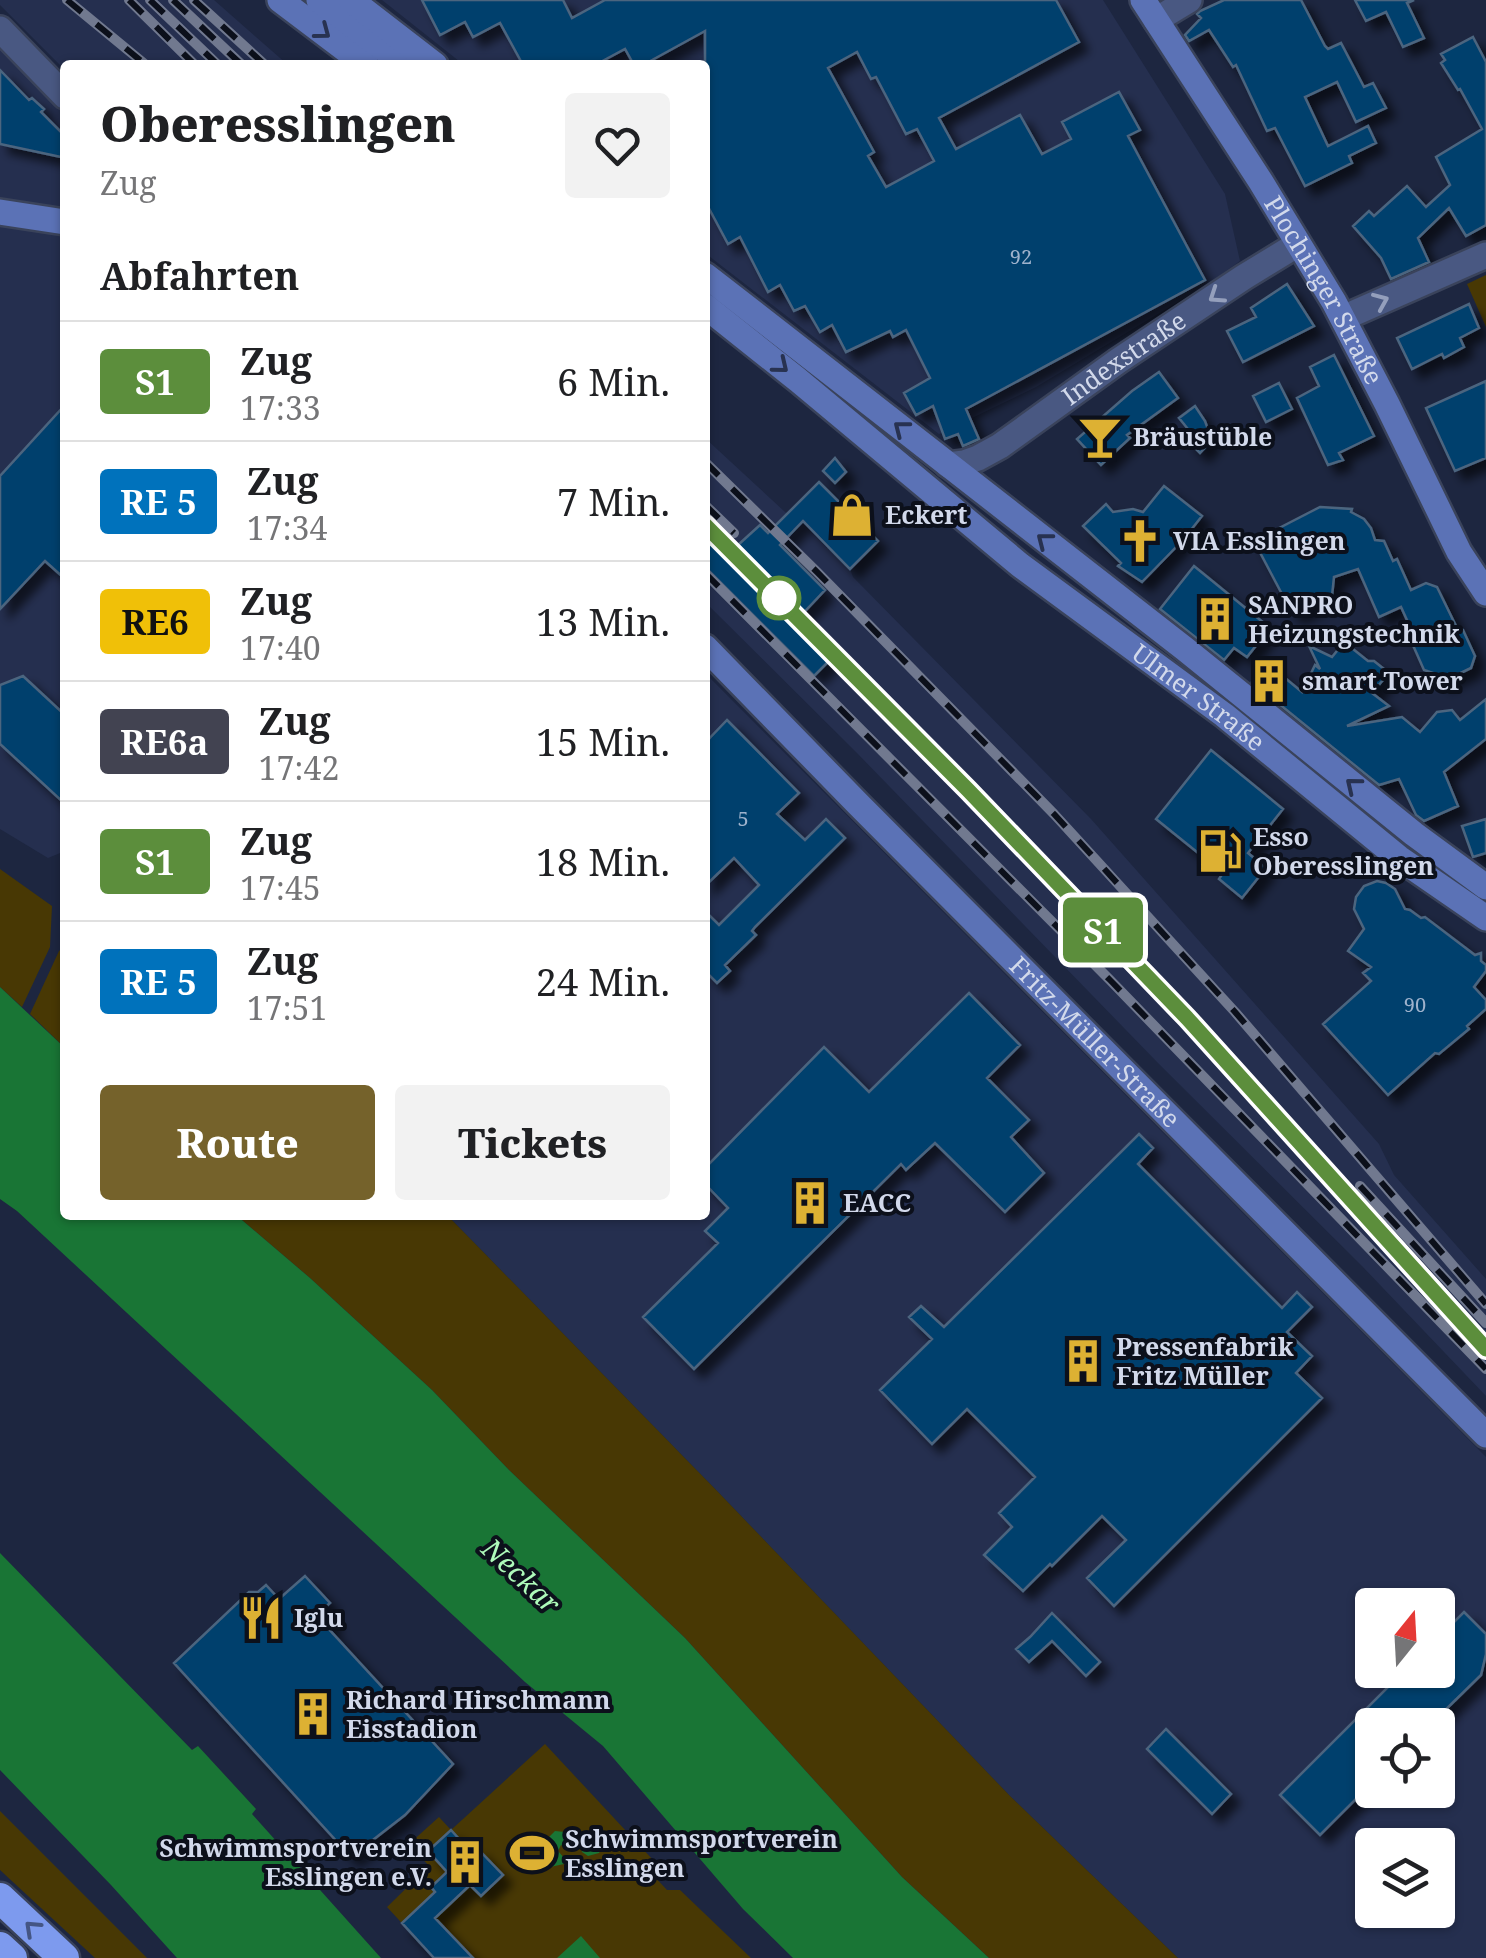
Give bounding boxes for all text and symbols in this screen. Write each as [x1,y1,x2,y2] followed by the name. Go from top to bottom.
[312,21,330,38] one-way arrow
[100,91,456,156] text: Oberesslingen
[565,93,670,198] button: heart
[100,161,156,204] text: Zug
[1257,189,1392,390] street label: Plochinger Straße
[1010,243,1032,270] house number: 92
[100,249,299,301] text: Abfahrten
[1208,284,1227,302] one-way arrow
[1371,293,1389,313] one-way arrow
[1055,303,1192,412] street label: Indexstraße
[240,334,312,386] text: Zug
[770,354,788,372] one-way arrow
[557,355,670,407] text: 6 Min.
[135,358,175,405] text: S1
[240,386,321,429] text: 17:33
[1076,413,1124,461] bar icon: Bräustüble
[1133,419,1272,453] place label: Bräustüble
[894,422,912,440] one-way arrow
[247,454,319,506] text: Zug
[557,475,670,527] text: 7 Min.
[120,478,197,525] text: RE 5
[828,491,876,539] shop icon: Eckert
[885,497,967,531] place label: Eckert
[247,506,327,549] text: 17:34
[1116,517,1164,565] church icon: VIA Esslingen
[1173,523,1346,557] place label: VIA Esslingen
[1038,534,1056,552] one-way arrow
[240,574,312,626] text: Zug
[758,577,800,619] unlabelled marker
[1248,587,1460,650] place label: SANPRO Heizungstechnik
[536,595,670,647] text: 13 Min.
[1191,595,1239,643] building icon: SANPRO Heizungstechnik
[121,598,189,645] text: RE6
[240,626,321,669] text: 17:40
[1126,635,1273,758] street label: Ulmer Straße
[1245,657,1293,705] building icon: smart Tower
[1302,663,1463,697] place label: smart Tower
[259,694,331,746] text: Zug
[536,715,670,767] text: 15 Min.
[120,718,209,765] text: RE6a
[259,746,339,789] text: 17:42
[1347,779,1365,797] one-way arrow
[737,805,749,832] house number: 5
[240,814,312,866] text: Zug
[1253,819,1434,882] place label: Esso Oberesslingen
[1196,827,1244,875] fuel station icon: Esso Oberesslingen
[536,835,670,887] text: 18 Min.
[135,838,175,885] text: S1
[240,866,321,909] text: 17:45
[1058,898,1148,962] line badge: S1
[1083,907,1123,954] text: S1
[247,934,319,986] text: Zug
[1003,948,1188,1134] street label: Fritz-Müller-Straße
[536,955,670,1007] text: 24 Min.
[120,958,197,1005] text: RE 5
[247,986,327,1029] text: 17:51
[1404,991,1426,1018] house number: 90
[100,1085,375,1200] button: Route
[395,1085,670,1200] button: Tickets
[786,1179,834,1227] building icon: EACC
[843,1185,911,1219] place label: EACC
[1116,1329,1294,1392] place label: Pressenfabrik Fritz Müller
[1059,1337,1107,1385] building icon: Pressenfabrik Fritz Müller
[474,1529,570,1622] water label: Neckar
[1355,1588,1455,1688] north arrow
[1355,1588,1455,1928] map controls
[237,1594,285,1642] restaurant icon: Iglu
[294,1600,344,1634] place label: Iglu
[346,1682,611,1745] place label: Richard Hirschmann Eisstadion
[289,1690,337,1738] building icon: Richard Hirschmann Eisstadion
[1355,1708,1455,1808] button: locate
[565,1821,838,1884] place label: Schwimmsportverein Esslingen
[1355,1828,1455,1928] button: layers
[508,1829,556,1877] sports icon: Schwimmsportverein Esslingen
[159,1830,432,1893] place label: Schwimmsportverein Esslingen e.V.
[441,1838,489,1886] building icon: Schwimmsportverein Esslingen e.V.
[25,1922,44,1940] one-way arrow

